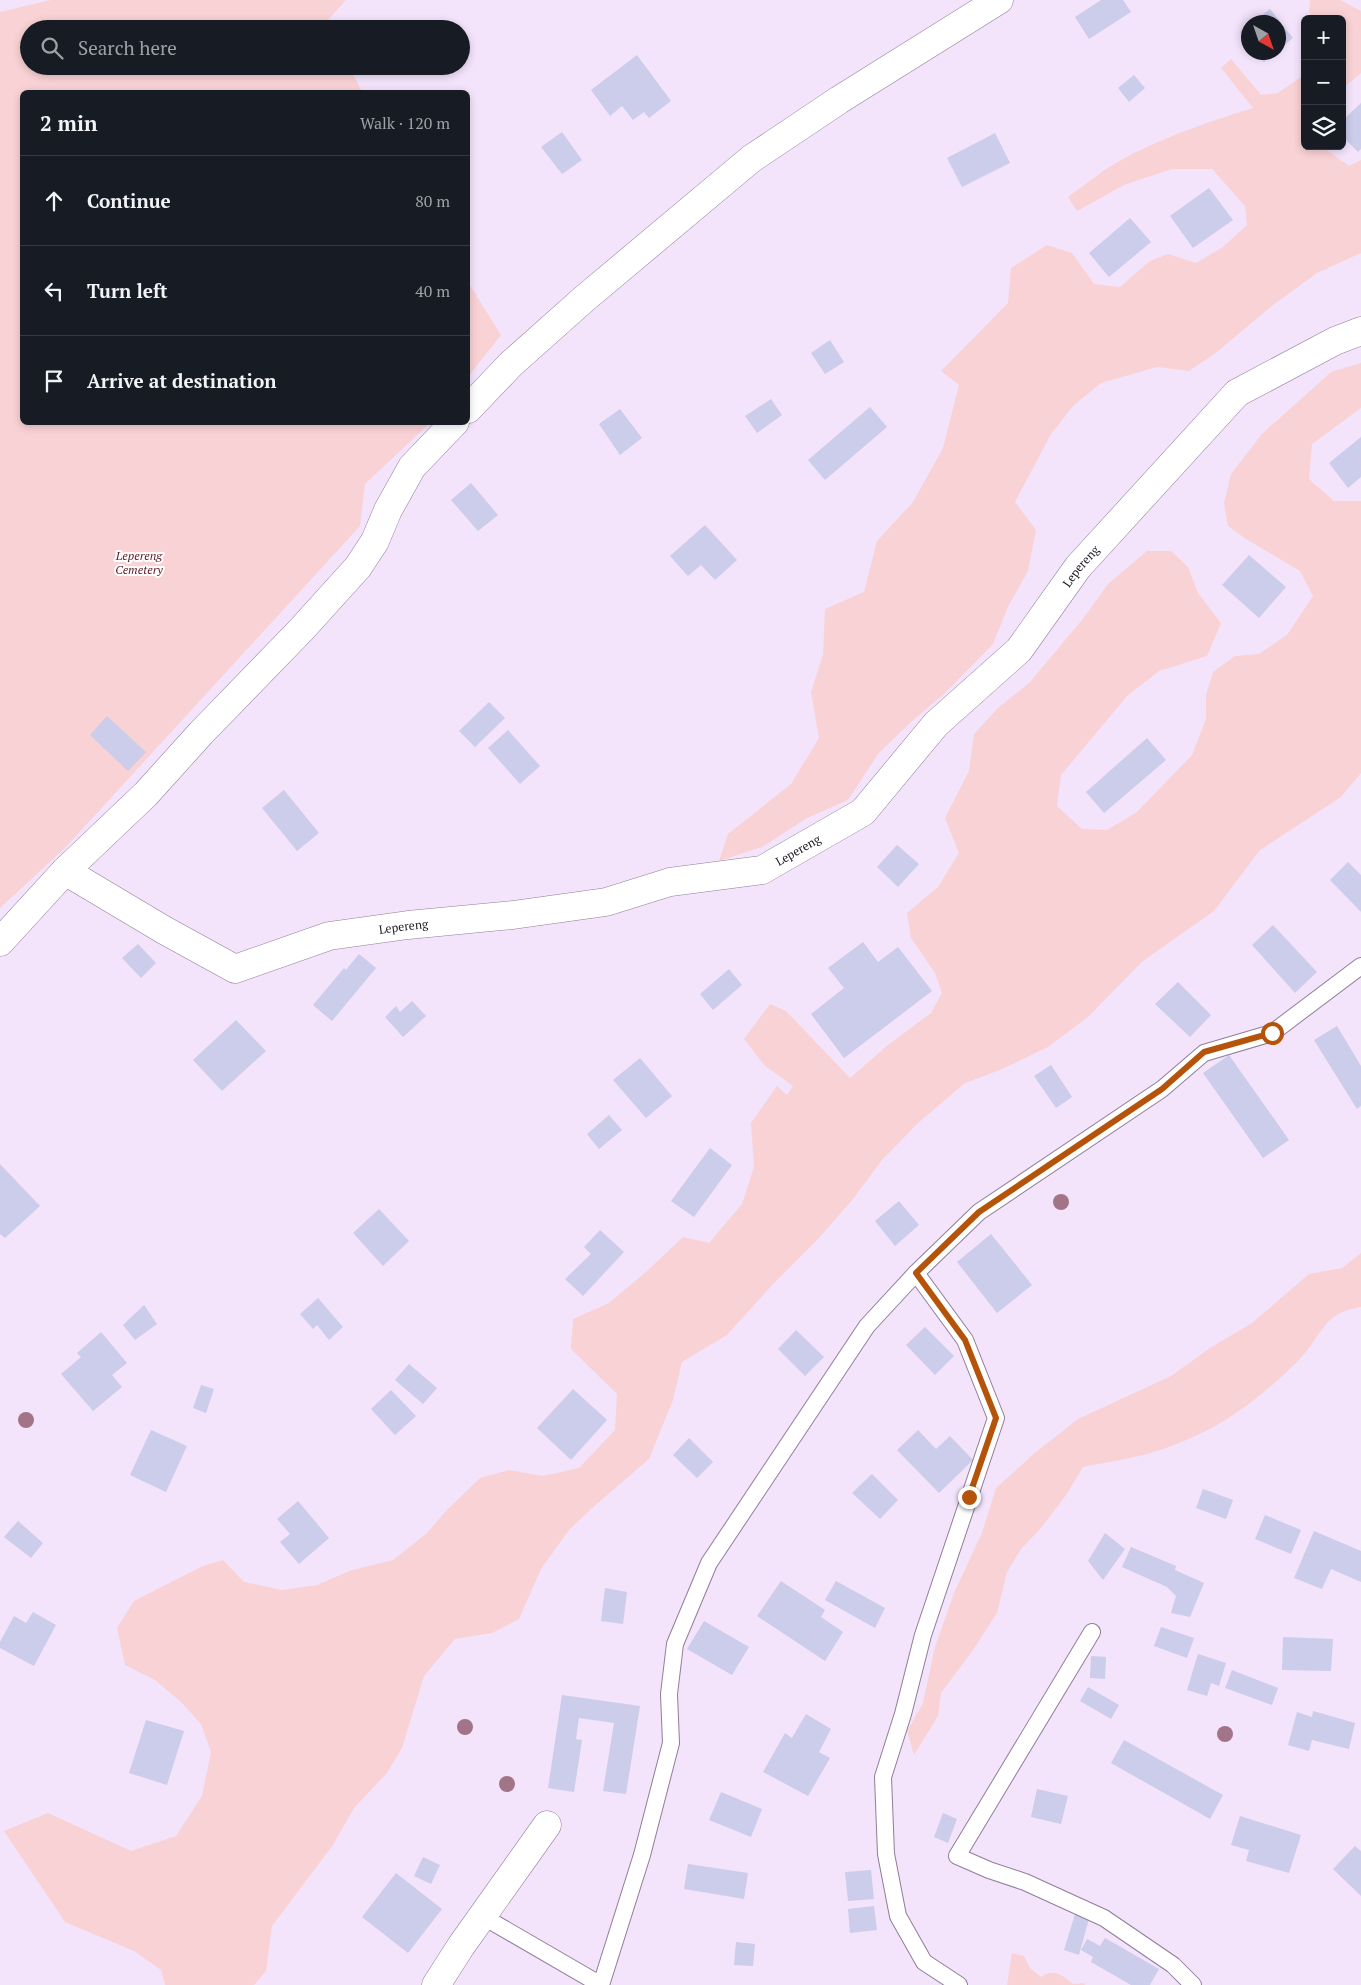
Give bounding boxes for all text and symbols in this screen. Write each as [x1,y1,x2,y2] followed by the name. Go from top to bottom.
[1241,15,1286,60] north arrow
[1301,15,1346,150] map controls
[1301,15,1346,60] button: +
[20,20,470,75] search box
[38,34,66,62] icon: search
[78,35,177,60] text: Search here
[1301,60,1346,105] button: −
[1301,105,1346,150] button: layers
[40,109,97,137] text: 2 min
[360,112,450,134] text: Walk · 120 m
[40,187,68,215] icon: ahead
[87,188,171,213] text: Continue
[415,190,450,212] text: 80 m
[40,277,68,305] icon: left
[87,278,168,303] text: Turn left
[415,280,450,302] text: 40 m
[40,367,68,395] icon: arrive
[87,368,276,393] text: Arrive at destination
[1059,541,1102,590] street label: Lepereng
[115,548,163,577] park label: Lepereng Cemetery
[772,830,824,868] street label: Lepereng
[378,916,429,936] street label: Lepereng
[1261,1022,1284,1045] route start
[958,1486,981,1509] route end

